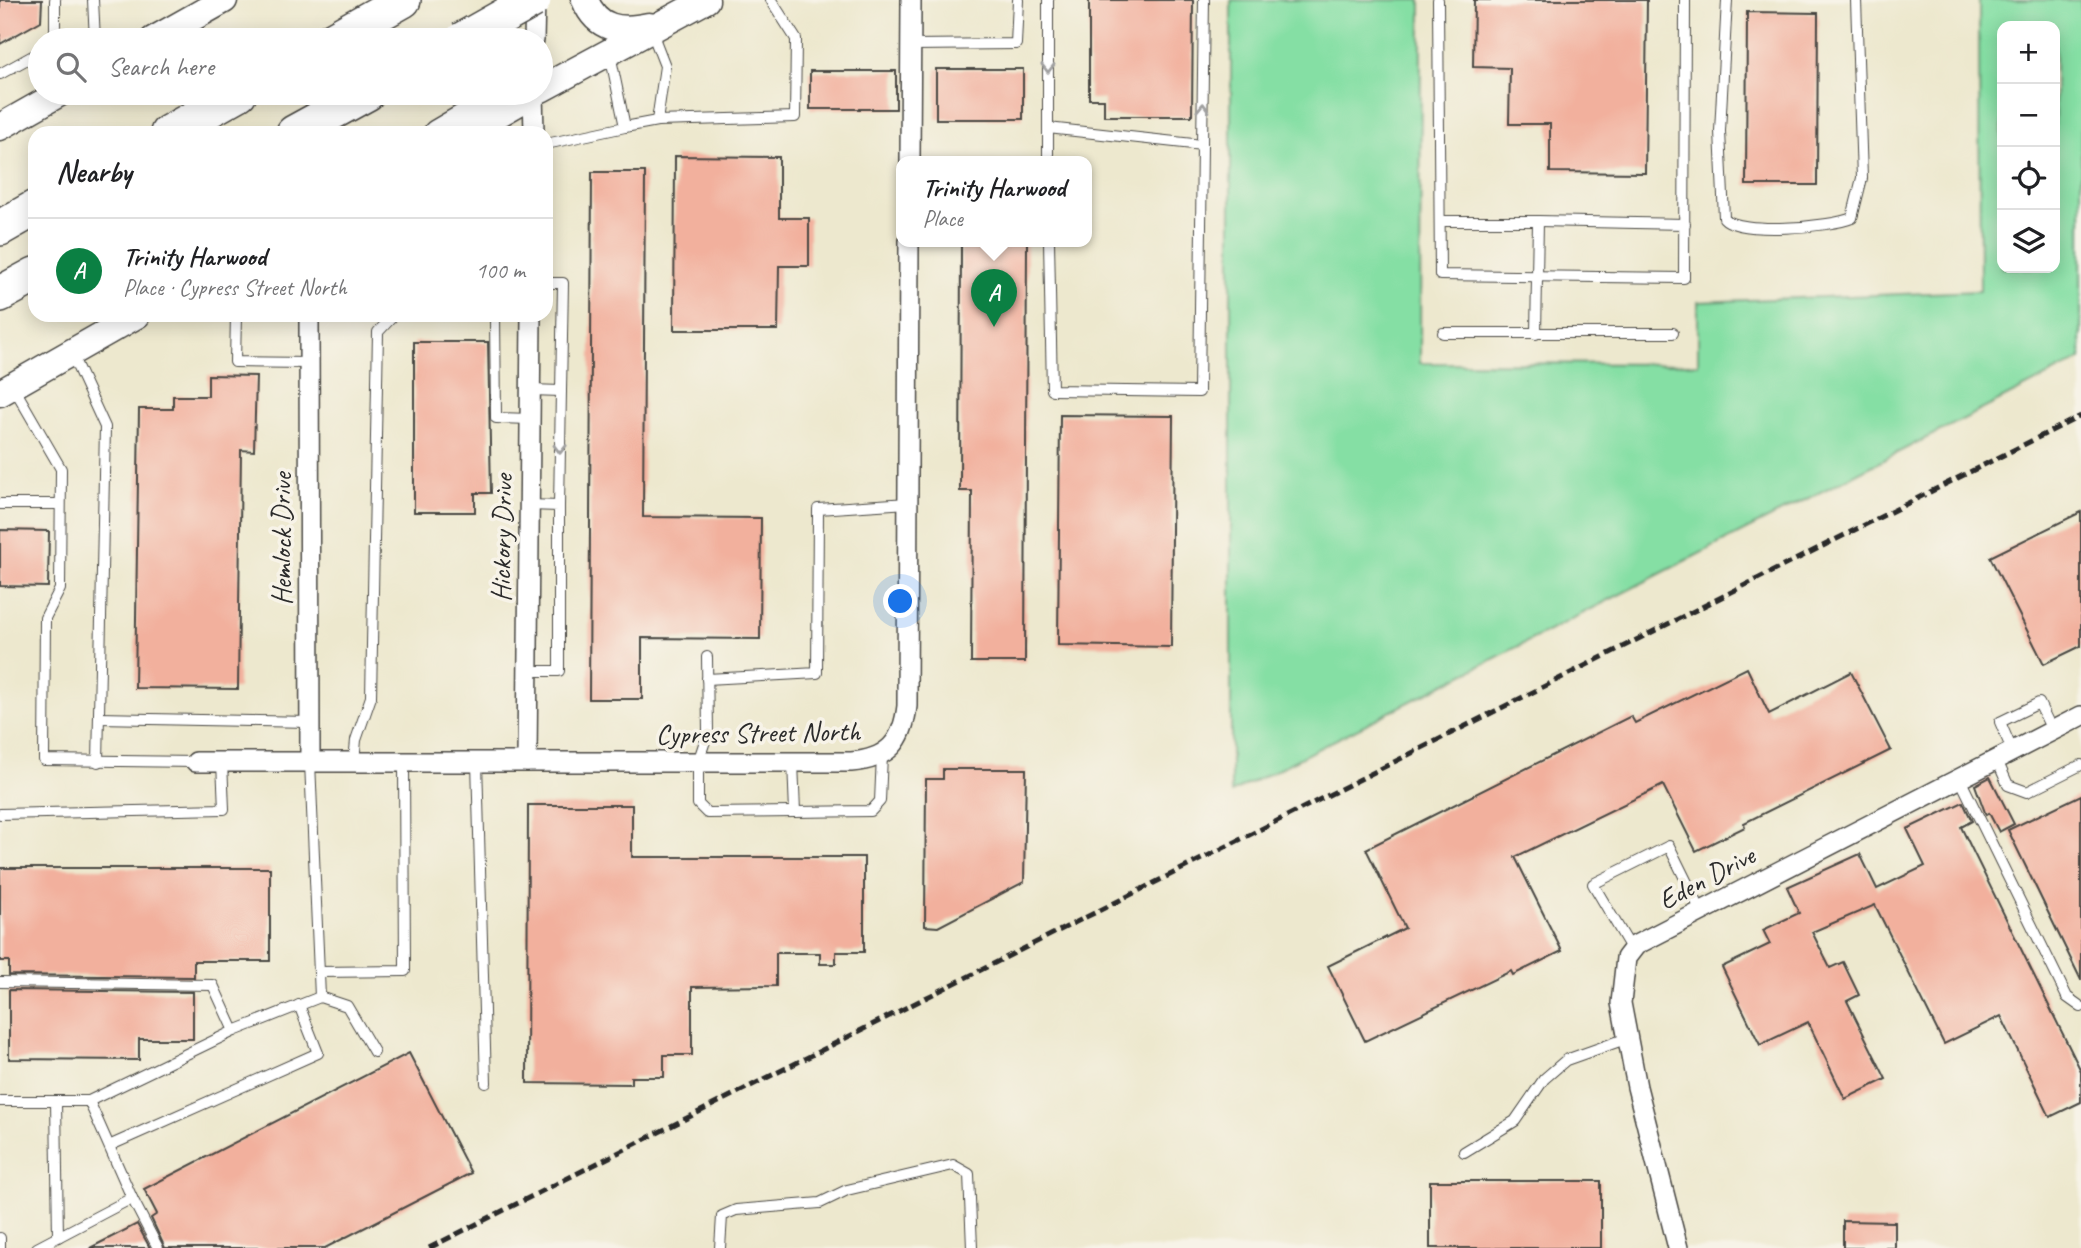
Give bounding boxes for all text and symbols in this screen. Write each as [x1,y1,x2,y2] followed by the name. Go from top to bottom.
[1997,21,2060,273] map controls
[1997,21,2060,84] button: +
[28,28,553,105] search box
[52,48,90,86] icon: search
[108,50,214,83] text: Search here
[1040,63,1056,74] one-way arrow
[1997,84,2060,147] button: −
[1196,102,1211,113] one-way arrow
[1997,147,2060,210] button: locate
[56,153,132,191] text: Nearby
[896,156,1092,247] popup
[922,171,1066,204] text: Trinity Harwood
[922,204,963,233] text: Place
[1997,210,2060,273] button: layers
[123,240,266,273] text: Trinity Harwood
[73,256,85,285] text: A
[476,256,525,285] text: 100 m
[971,269,1017,327] pin: A
[123,273,347,302] text: Place · Cypress Street North
[552,443,567,454] one-way arrow
[264,471,299,605] street label: Hemlock Drive
[483,472,520,602] street label: Hickory Drive
[883,584,917,618] your location
[656,713,862,752] street label: Cypress Street North
[1652,837,1762,917] street label: Eden Drive

